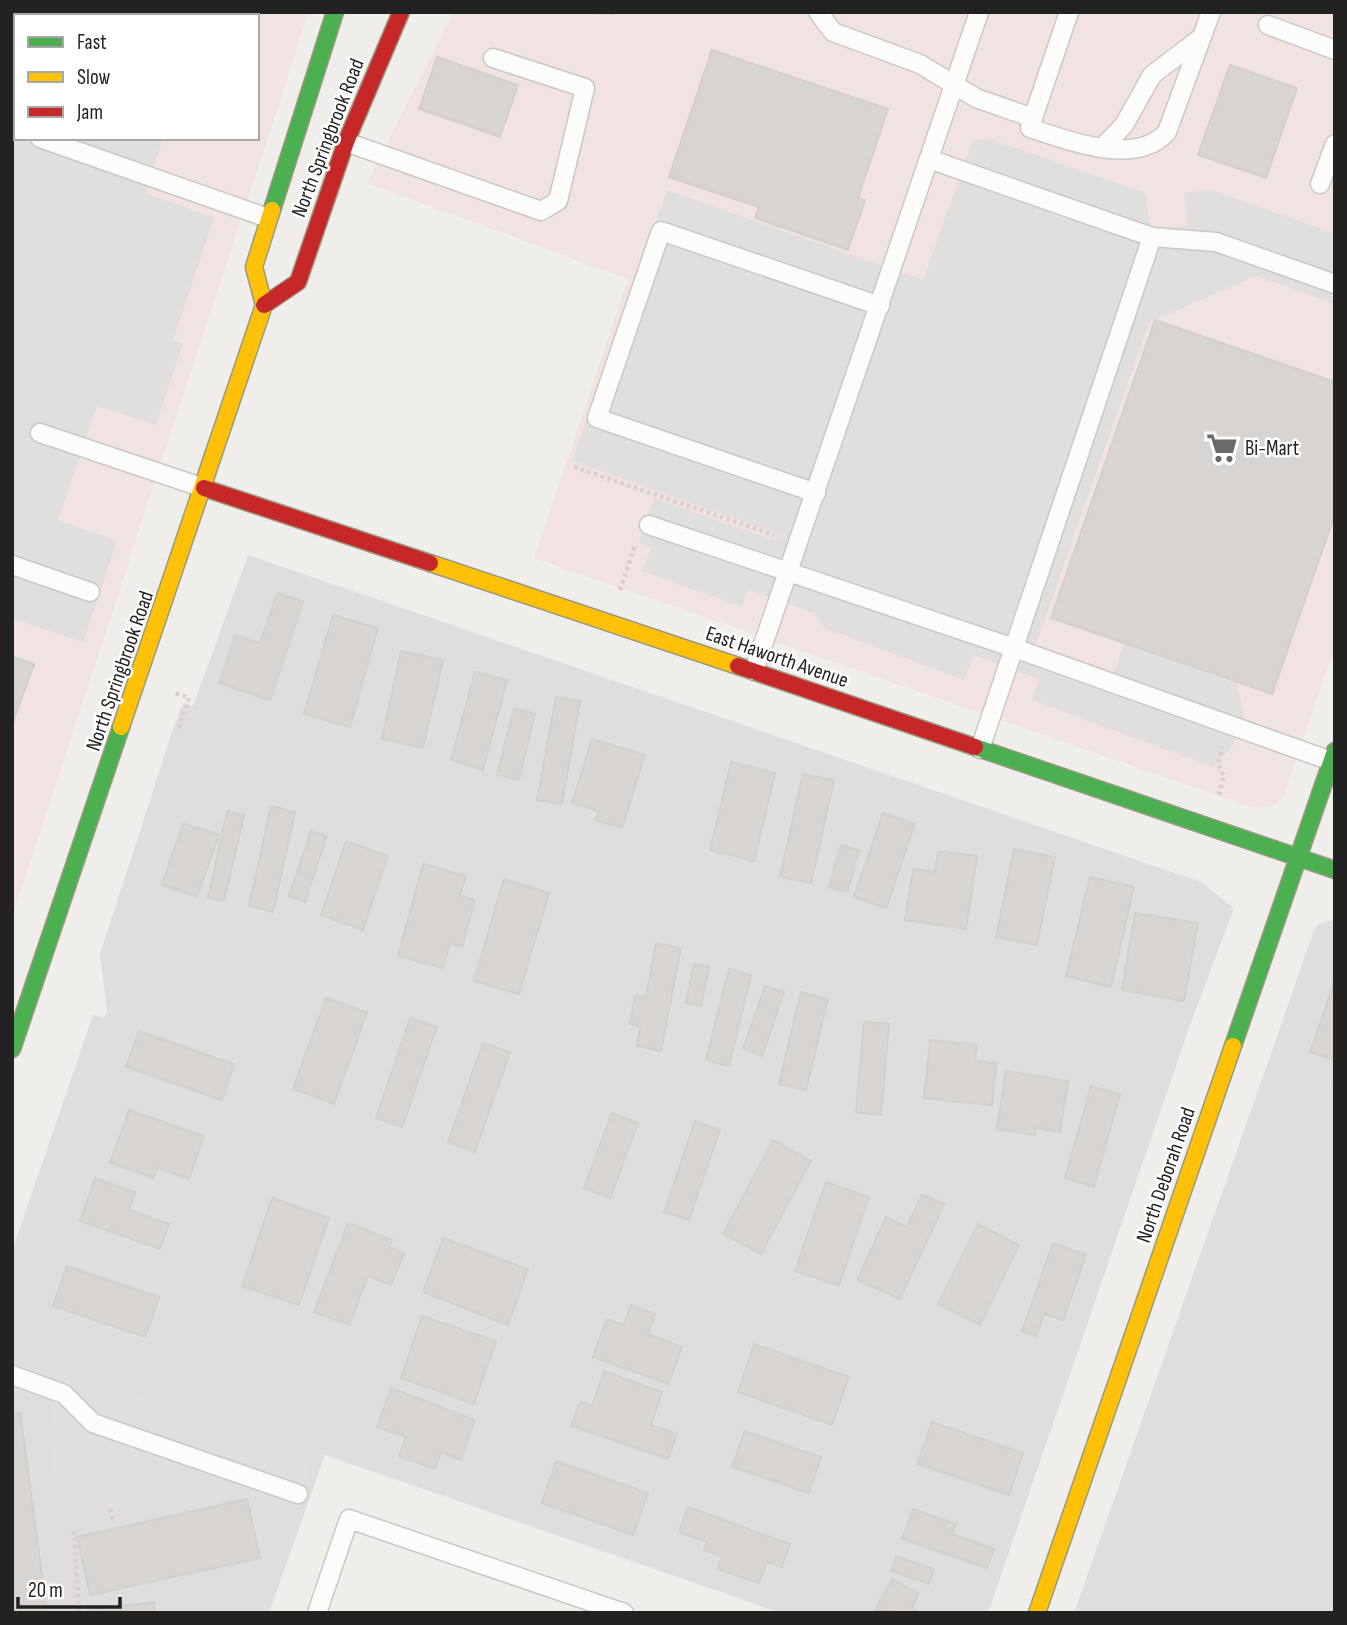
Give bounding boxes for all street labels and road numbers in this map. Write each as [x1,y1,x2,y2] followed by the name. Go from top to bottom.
[286,55,370,221] street label: North Springbrook Road
[81,588,159,754] street label: North Springbrook Road
[702,621,852,693] street label: East Haworth Avenue
[1131,1104,1201,1246] street label: North Deborah Road

